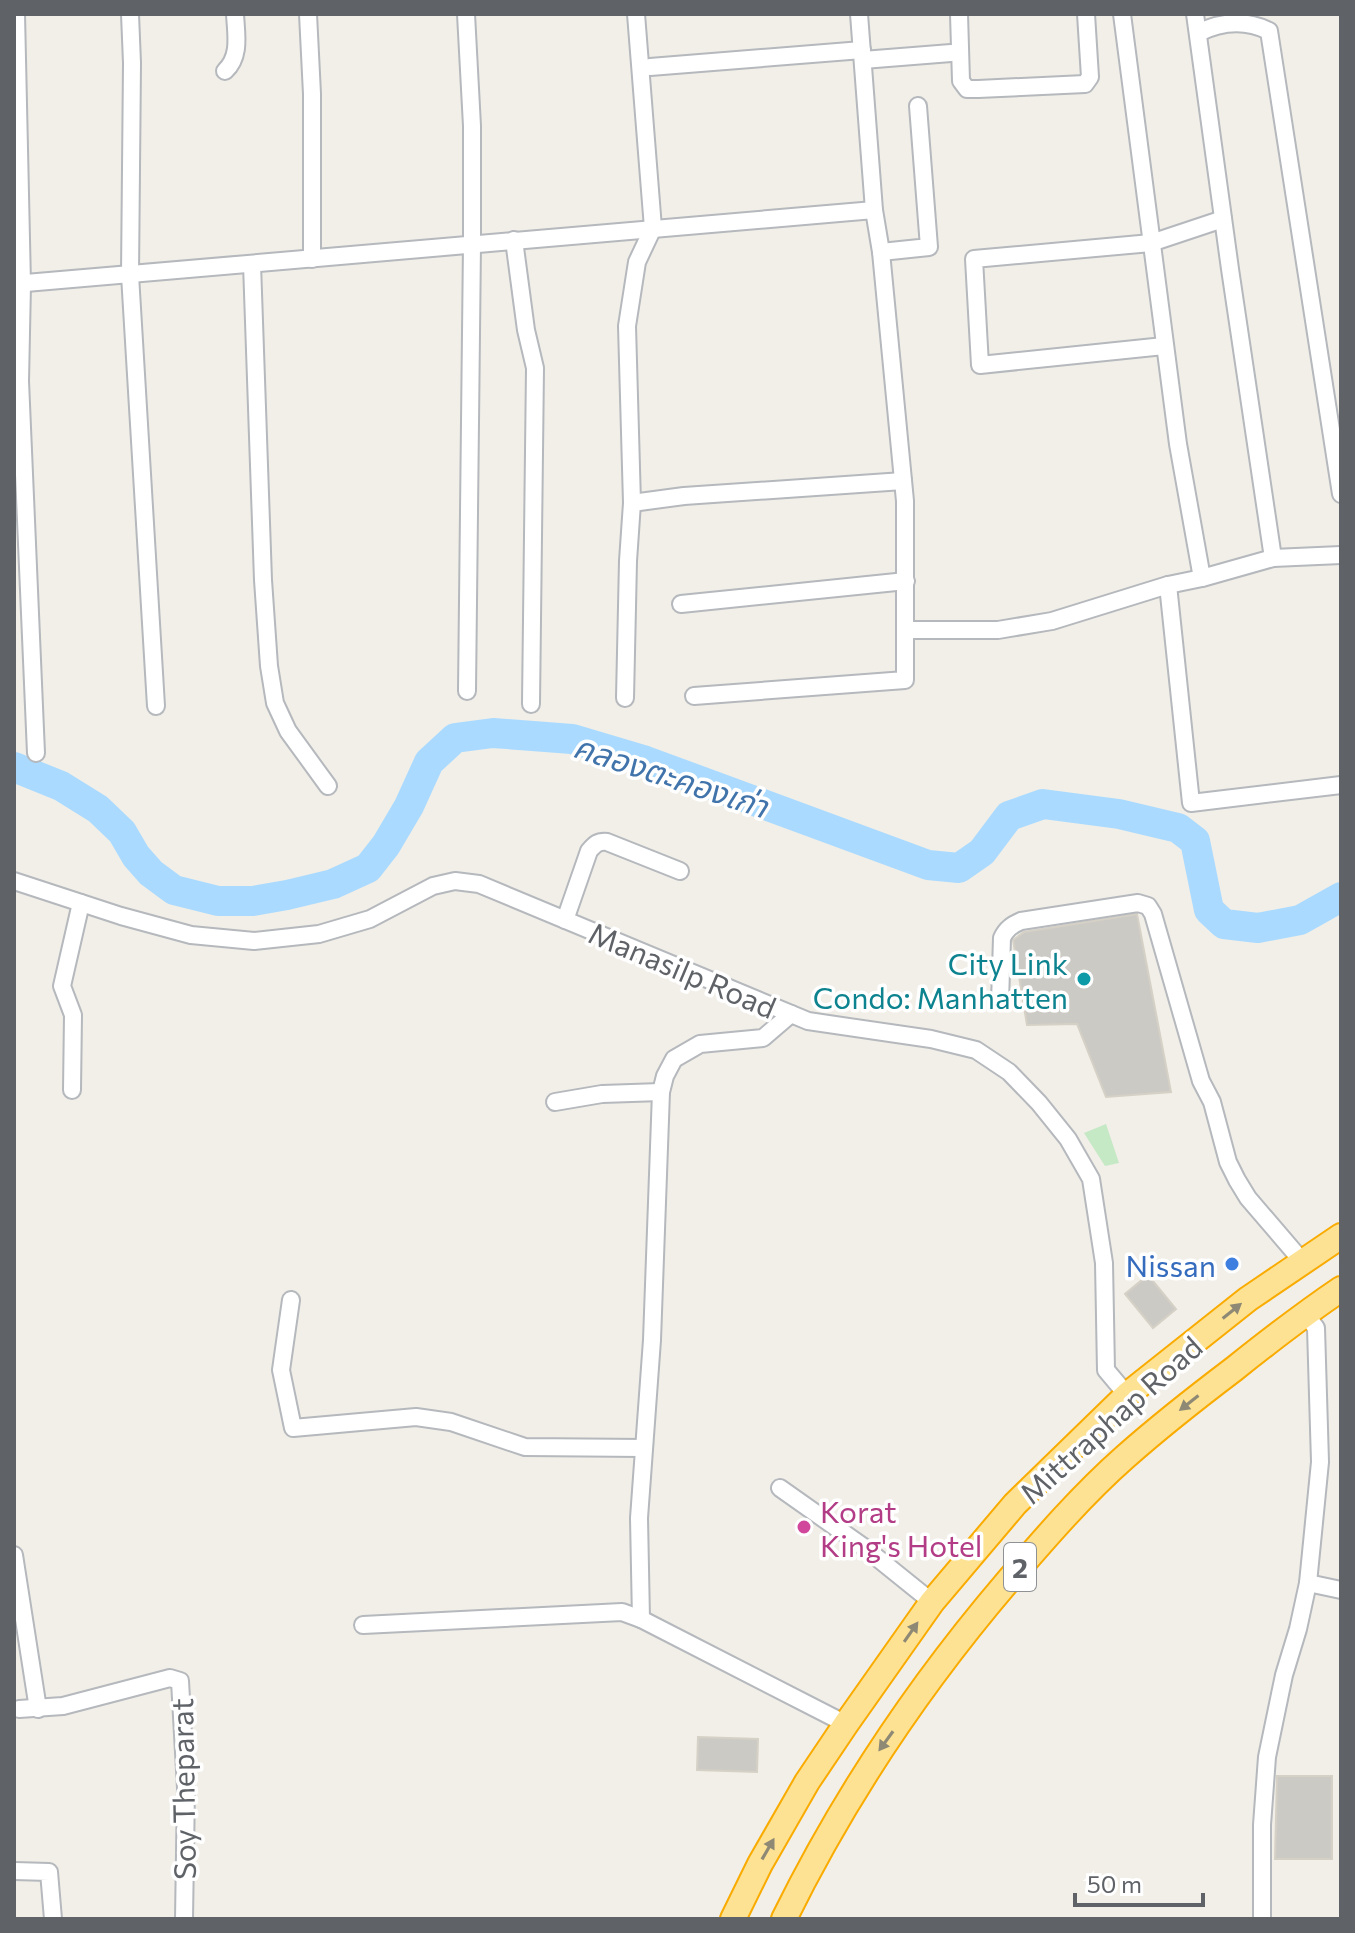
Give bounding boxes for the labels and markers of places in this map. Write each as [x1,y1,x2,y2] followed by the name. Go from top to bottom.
[813,944,1068,1015] place label: City Link Condo: Manhatten
[1075,970,1093,988] marker: City Link Condo: Manhatten
[1126,1246,1216,1283] place label: Nissan
[1223,1255,1241,1273] marker: Nissan
[820,1492,982,1563] place label: Korat King's Hotel
[795,1518,813,1536] marker: Korat King's Hotel

